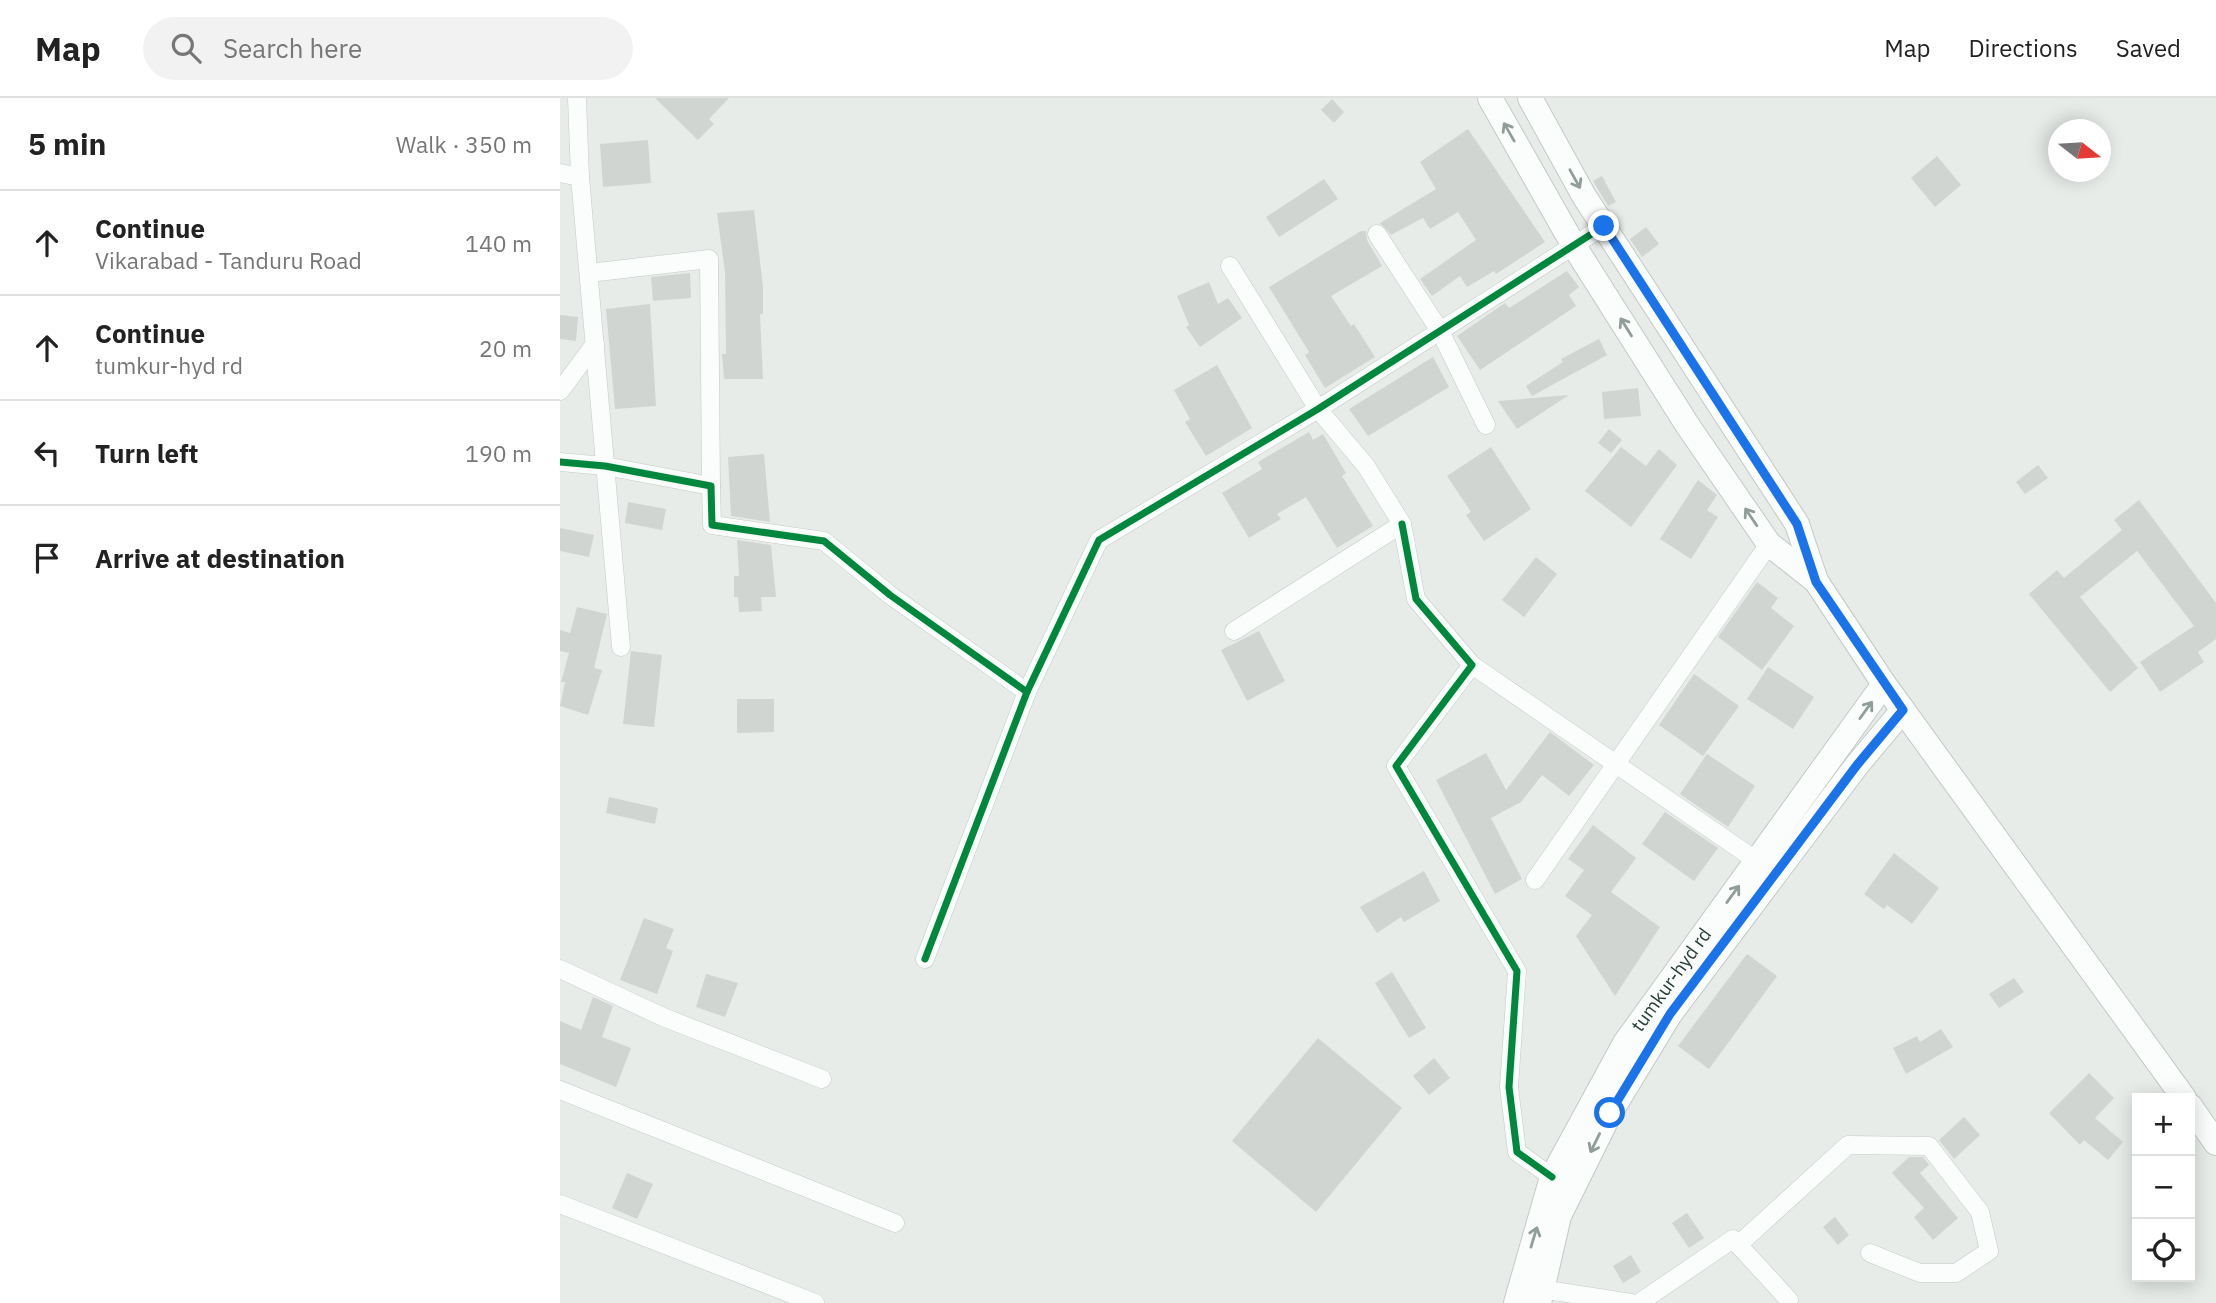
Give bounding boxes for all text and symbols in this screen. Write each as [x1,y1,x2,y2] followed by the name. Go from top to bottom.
[143,17,633,80] search box
[35,27,101,70] text: Map
[167,29,205,67] icon: search
[223,31,362,65] text: Search here
[1884,32,1930,64] text: Map
[1968,32,2078,64] text: Directions
[2116,32,2181,64] text: Saved
[2048,119,2111,182] north arrow
[1502,122,1515,143] one-way arrow
[28,124,106,163] text: 5 min
[396,129,532,159] text: Walk · 350 m
[1569,168,1582,189] one-way arrow
[1588,210,1619,241] route end
[95,211,205,245] text: Continue
[28,224,66,262] icon: ahead
[465,228,532,258] text: 140 m
[95,245,362,275] text: Vikarabad - Tanduru Road
[95,316,205,350] text: Continue
[1619,318,1634,337] one-way arrow
[28,329,66,367] icon: ahead
[479,333,532,363] text: 20 m
[95,350,243,380] text: tumkur-hyd rd
[28,434,66,472] icon: left
[95,436,198,470] text: Turn left
[465,438,532,468] text: 190 m
[1743,508,1757,528] one-way arrow
[28,539,66,577] icon: arrive
[95,541,345,575] text: Arrive at destination
[1859,701,1873,720] one-way arrow
[1725,885,1740,904] one-way arrow
[1625,923,1716,1036] street label: tumkur-hyd rd
[2132,1093,2195,1282] map controls
[2132,1093,2195,1156] button: +
[1594,1097,1625,1128] route start
[1588,1132,1601,1153] one-way arrow
[2132,1156,2195,1219] button: −
[2132,1219,2195,1282] button: locate
[1529,1226,1542,1248] one-way arrow

